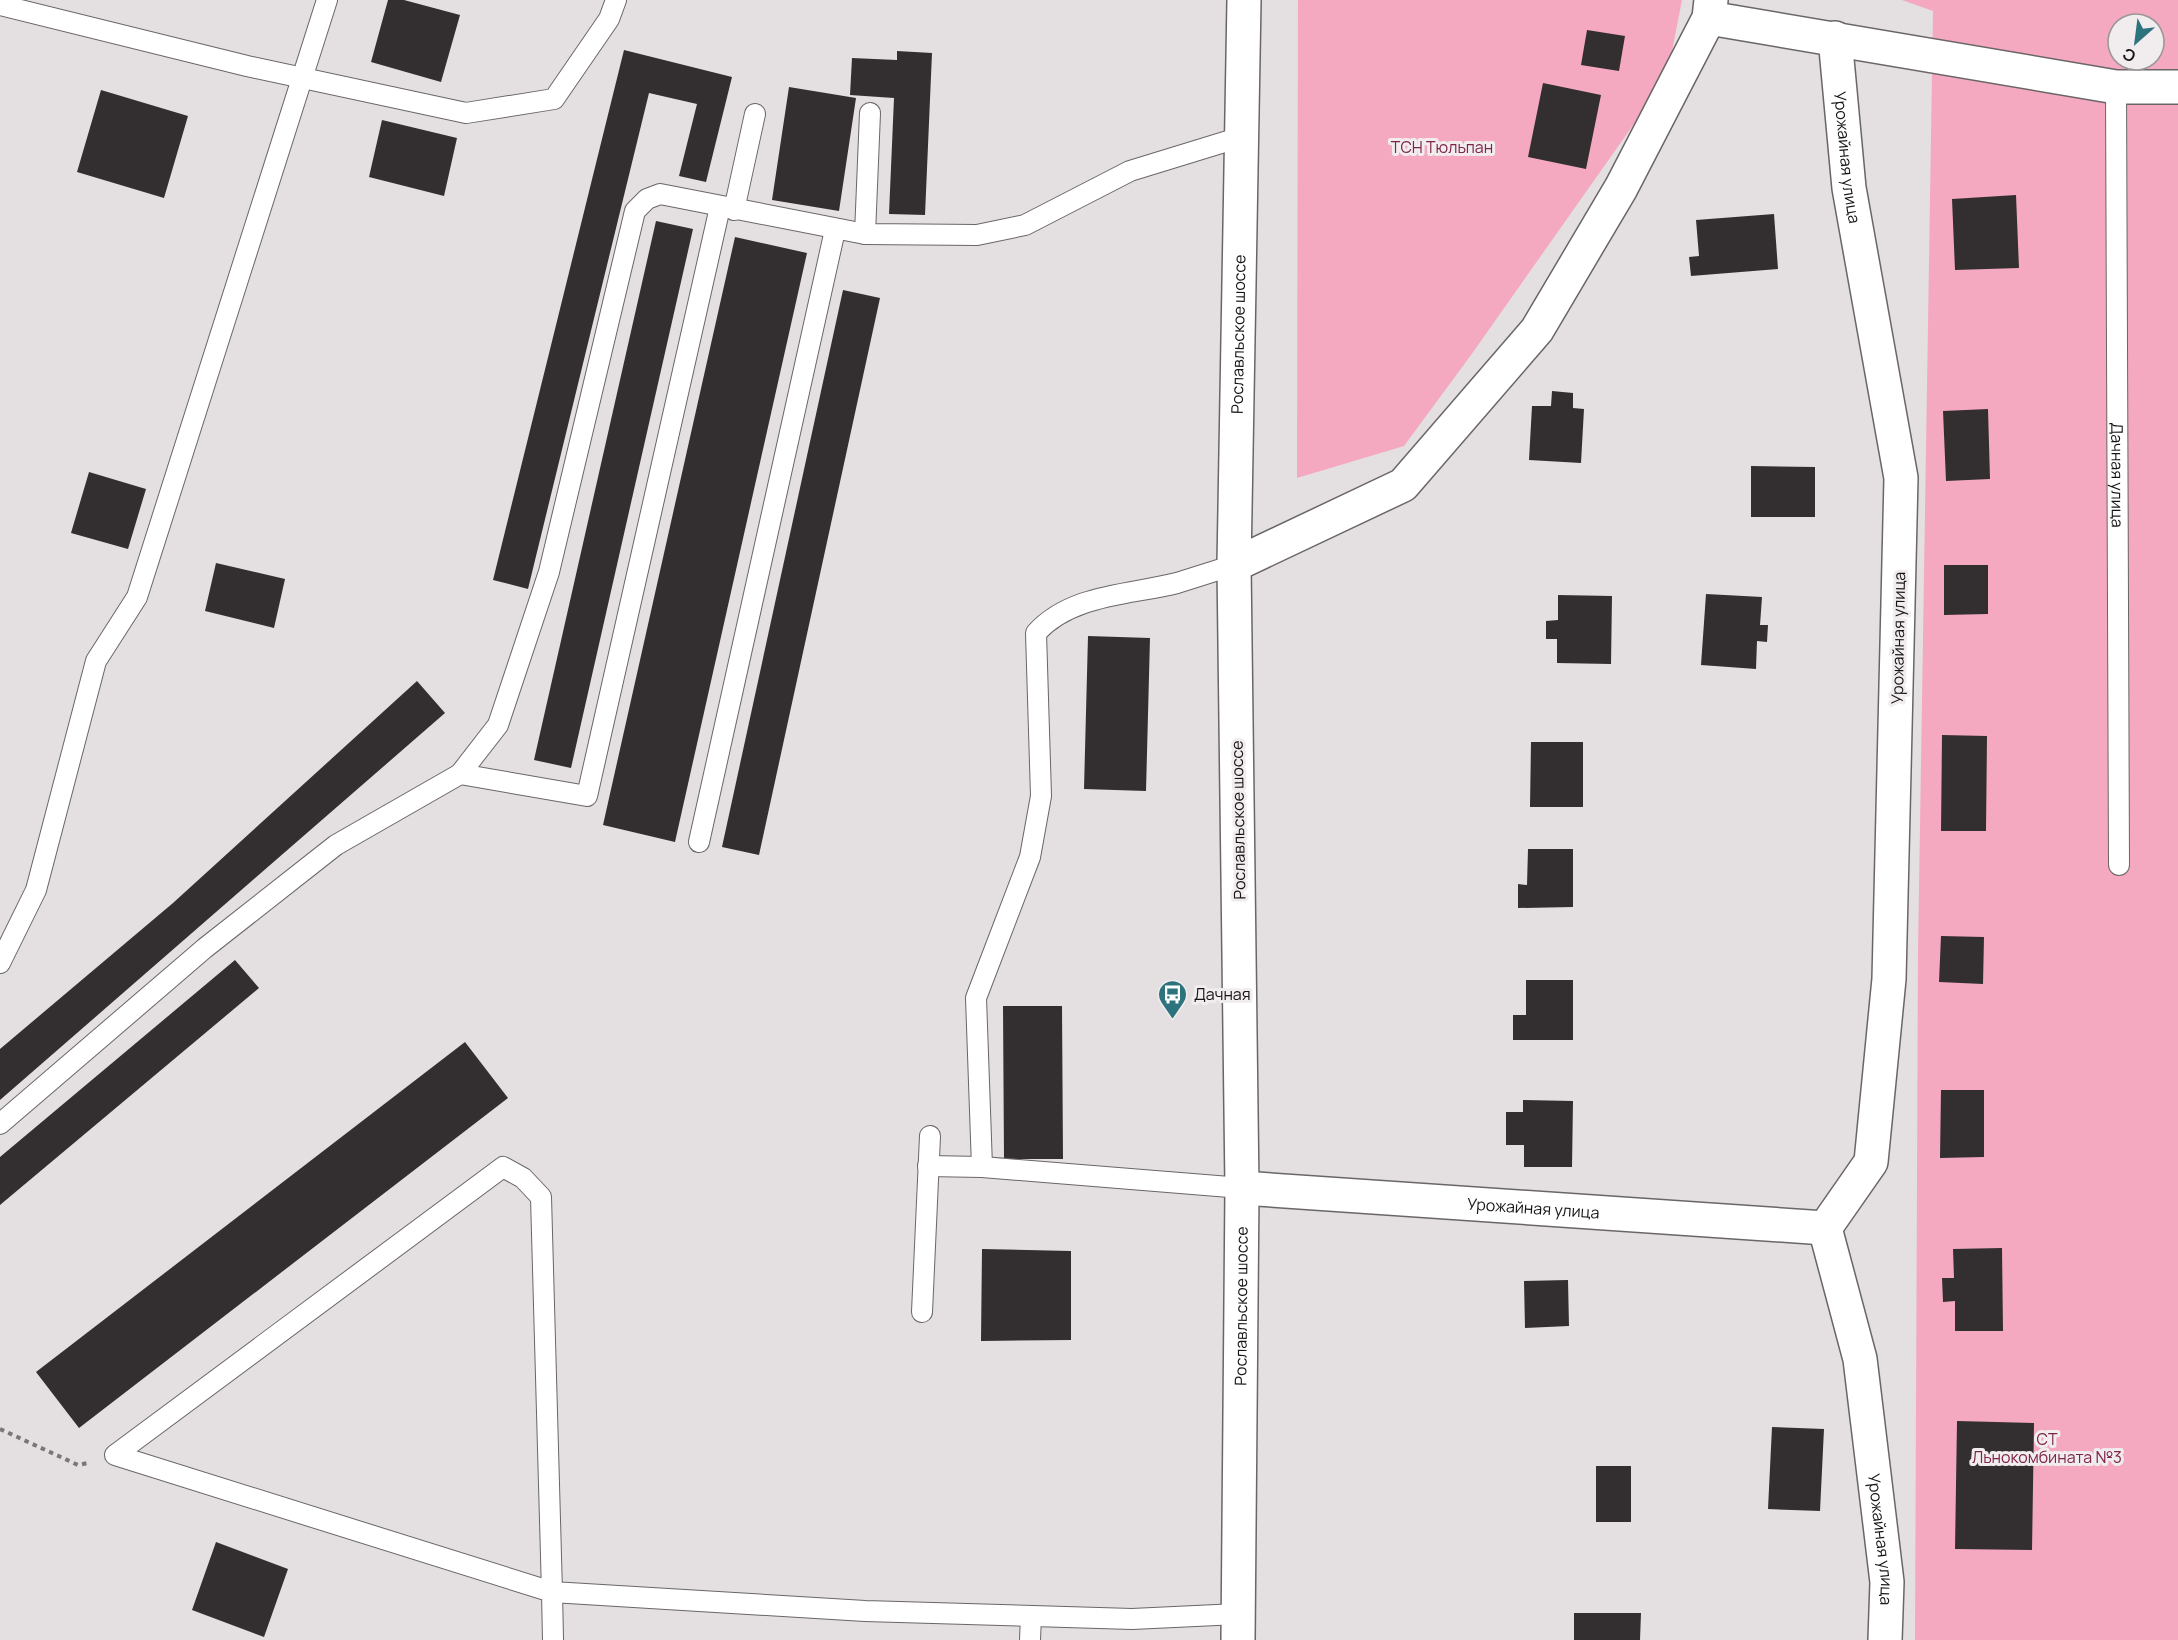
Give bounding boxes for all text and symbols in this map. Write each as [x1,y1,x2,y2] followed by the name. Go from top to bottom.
[2106,12,2166,72] north arrow
[2118,43,2139,68] text: С
[1829,90,1866,225] street label: Урожайная улица
[1391,136,1493,158] park label: ТСН Тюльпан
[1226,254,1250,414] street label: Рославльское шоссе
[2106,422,2129,528] street label: Дачная улица
[1886,572,1910,704] street label: Урожайная улица
[1226,740,1250,900] street label: Рославльское шоссе
[1157,978,1189,1020] bus stop icon: Дачная
[1194,983,1251,1005] place label: Дачная
[1466,1192,1600,1224] street label: Урожайная улица
[1229,1226,1253,1386] street label: Рославльское шоссе
[1972,1428,2122,1468] park label: СТ Льнокомбината №3
[1863,1472,1898,1606] street label: Урожайная улица

